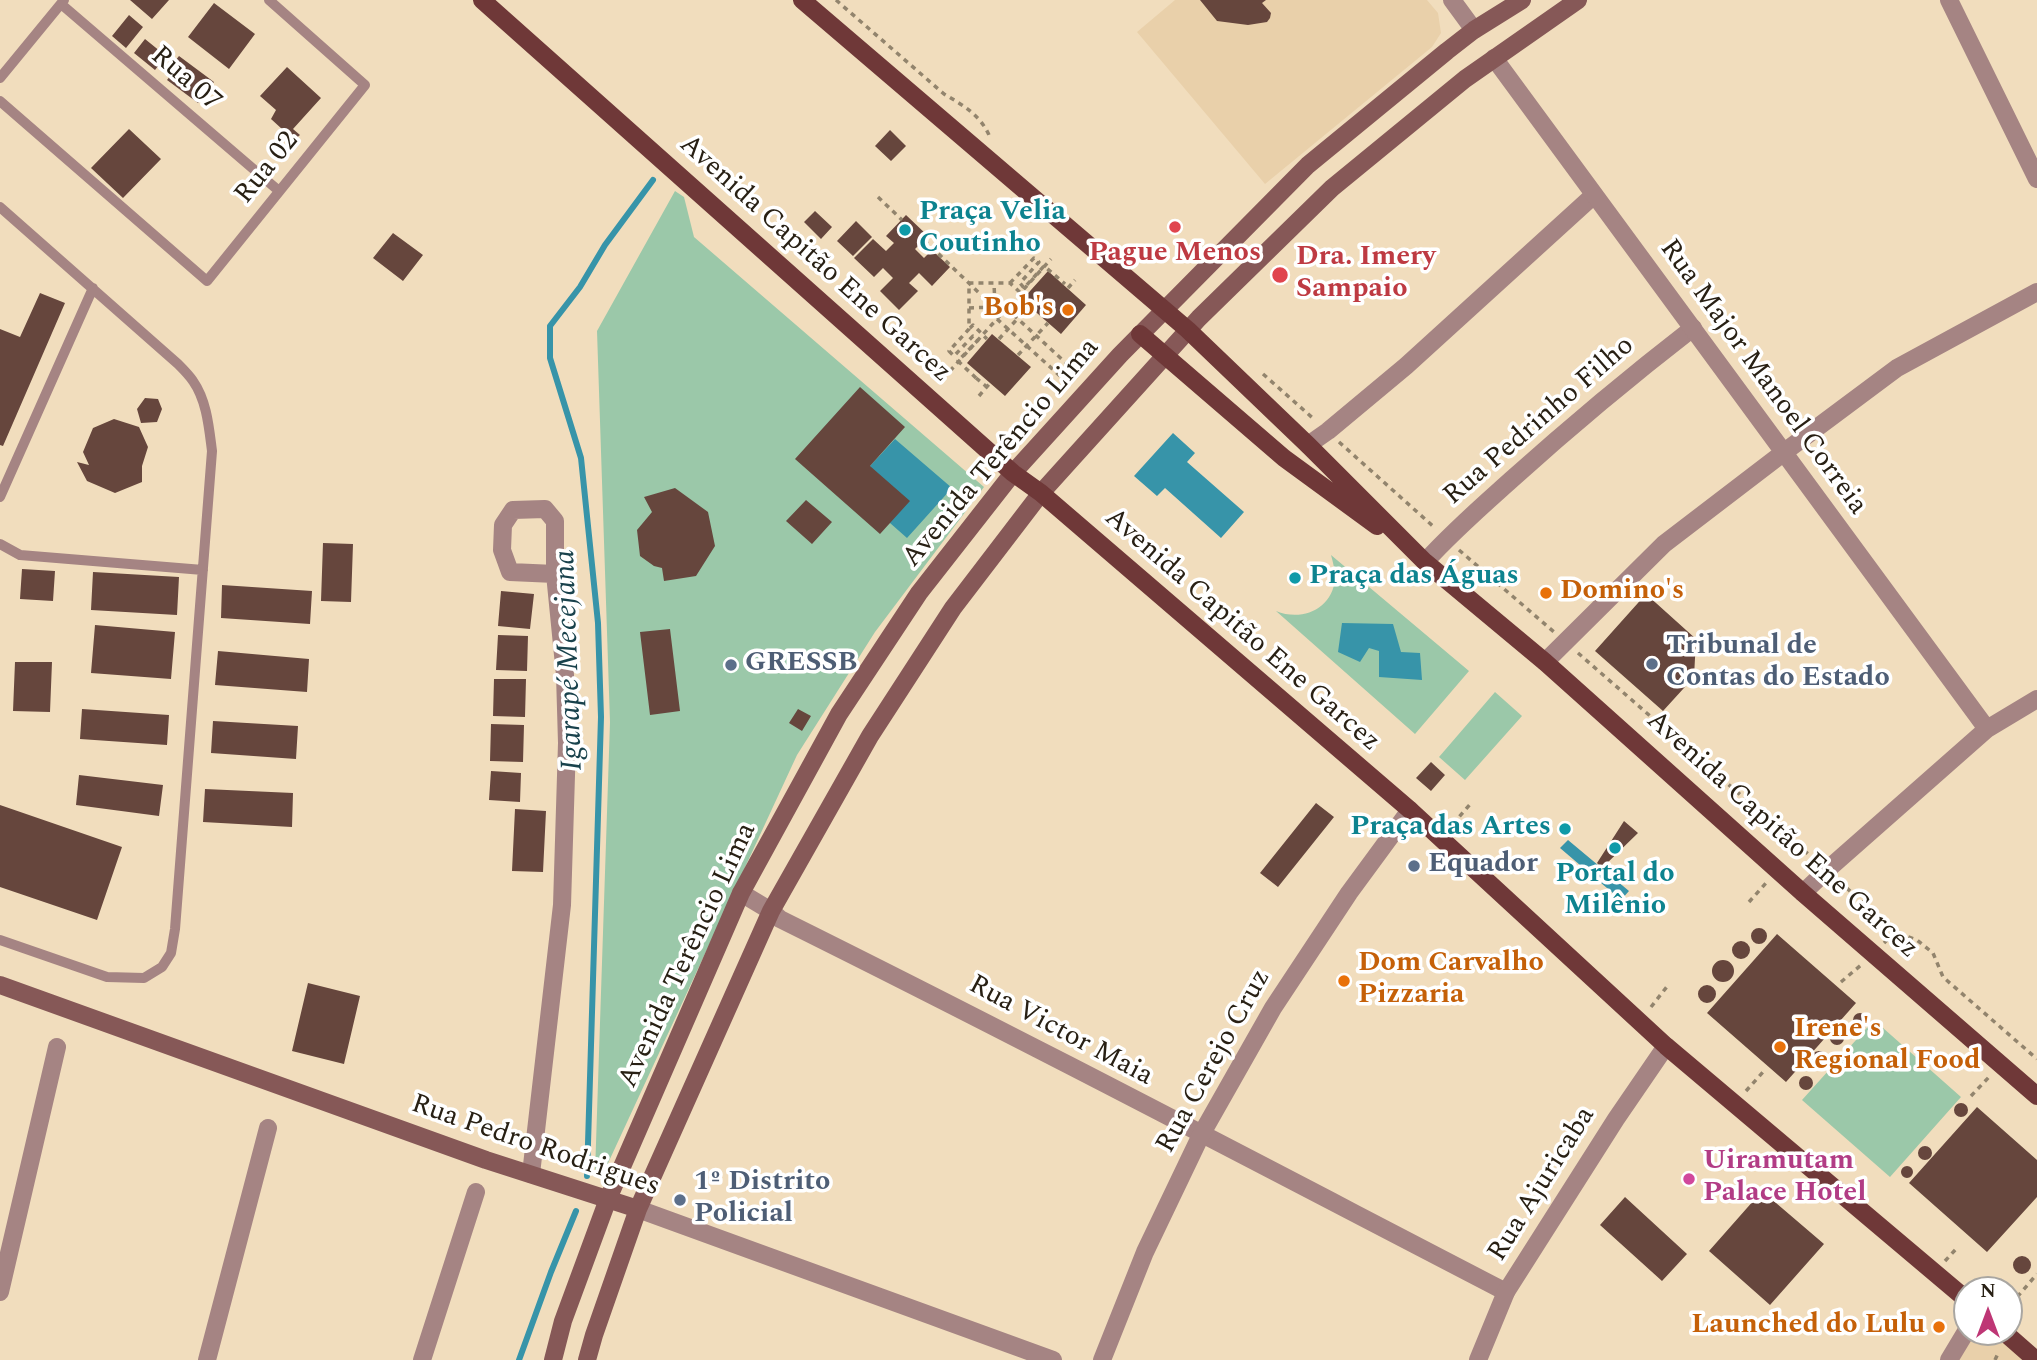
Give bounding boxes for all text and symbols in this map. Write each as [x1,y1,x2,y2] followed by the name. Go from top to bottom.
[143,40,227,120] street label: Rua 07
[229,126,307,212] street label: Rua 02
[671,129,957,391] street label: Avenida Capitão Ene Garcez
[919,197,1066,263] place label: Praça Velia Coutinho
[1167,219,1183,235] marker: Pague Menos
[897,222,913,238] marker: Praça Velia Coutinho
[1651,234,1873,522] street label: Rua Major Manoel Correia
[1089,238,1261,272] place label: Pague Menos
[1296,242,1436,308] place label: Dra. Imery Sampaio
[1270,265,1290,285] marker: Dra. Imery Sampaio
[983,293,1054,327] place label: Bob's
[1060,302,1076,318] marker: Bob's
[1438,330,1642,514] street label: Rua Pedrinho Filho
[896,333,1108,575] street label: Avenida Terêncio Lima
[1096,502,1386,760] street label: Avenida Capitão Ene Garcez
[549,549,593,771] water label: Igarapé Mecejana
[1309,561,1519,595] place label: Praça das Águas
[1287,570,1303,586] marker: Praça das Águas
[1560,576,1684,610] place label: Domino's
[1538,585,1554,601] marker: Domino's
[1666,631,1890,697] place label: Tribunal de Contas do Estado
[745,648,857,682] place label: GRESSB
[1644,656,1660,672] marker: Tribunal de Contas do Estado
[723,657,739,673] marker: GRESSB
[1638,705,1924,967] street label: Avenida Capitão Ene Garcez
[1350,812,1551,846] place label: Praça das Artes
[613,818,765,1094] street label: Avenida Terêncio Lima
[1557,821,1573,837] marker: Praça das Artes
[1607,840,1623,856] marker: Portal do Milênio
[1428,849,1538,883] place label: Equador
[1406,858,1422,874] marker: Equador
[1556,859,1674,925] place label: Portal do Milênio
[1358,948,1544,1014] place label: Dom Carvalho Pizzaria
[1151,964,1279,1160] street label: Rua Cerejo Cruz
[962,969,1158,1095] street label: Rua Victor Maia
[1336,973,1352,989] marker: Dom Carvalho Pizzaria
[1794,1014,1981,1080] place label: Irene's Regional Food
[1772,1039,1788,1055] marker: Irene's Regional Food
[406,1089,664,1205] street label: Rua Pedro Rodrigues
[1482,1101,1604,1269] street label: Rua Ajuricaba
[1703,1146,1866,1212] place label: Uiramutam Palace Hotel
[694,1167,830,1233] place label: 1º Distrito Policial
[1681,1171,1697,1187] marker: Uiramutam Palace Hotel
[672,1192,688,1208] marker: 1º Distrito Policial
[1953,1276,2023,1346] north arrow
[1980,1277,1996,1306] text: N
[1691,1310,1925,1344] place label: Launched do Lulu
[1931,1319,1947,1335] marker: Launched do Lulu

